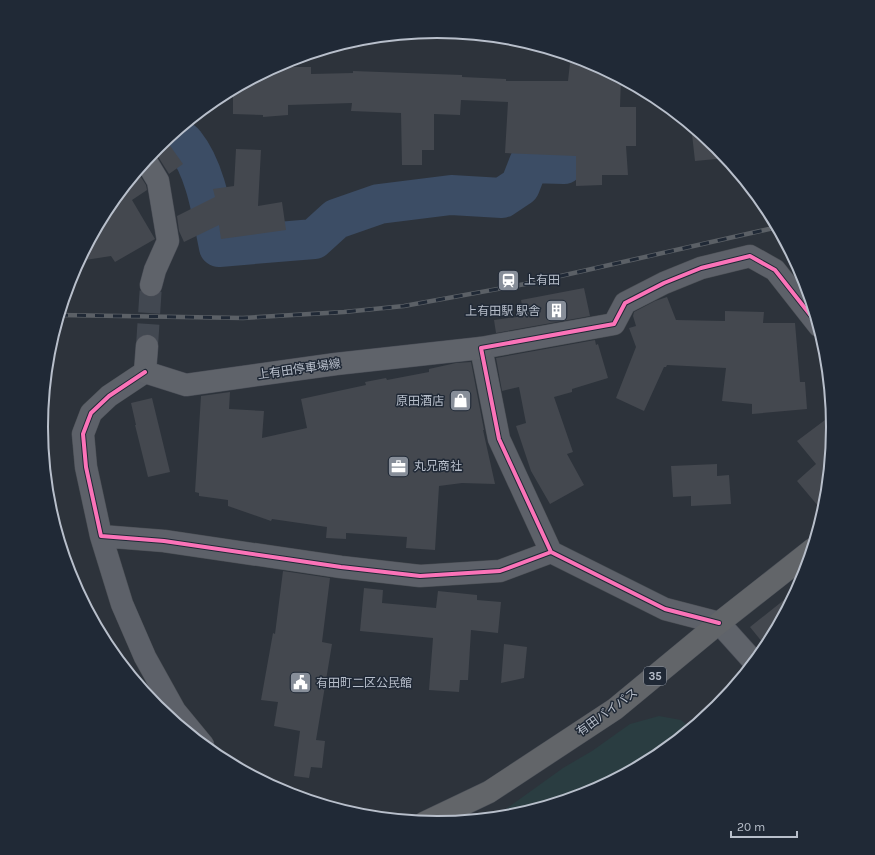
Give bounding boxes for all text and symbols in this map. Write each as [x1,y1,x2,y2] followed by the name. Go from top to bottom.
[496,267,522,293] station icon: 上有田
[524,273,560,287] place label: 上有田
[543,298,569,324] building icon: 上有田駅 駅舎
[465,304,540,318] place label: 上有田駅 駅舎
[256,356,342,382] street label: 上有田停車場線
[447,388,473,414] shop icon: 原田酒店
[396,394,444,408] place label: 原田酒店
[385,453,411,479] office icon: 丸兄商社
[414,459,462,473] place label: 丸兄商社
[644,667,666,685] road number: 35
[287,670,313,696] public building icon: 有田町二区公民館
[316,676,412,690] place label: 有田町二区公民館
[574,685,640,739] street label: 有田バイパス
[731,813,797,839] scale bar
[737,820,765,834] text: 20 m

